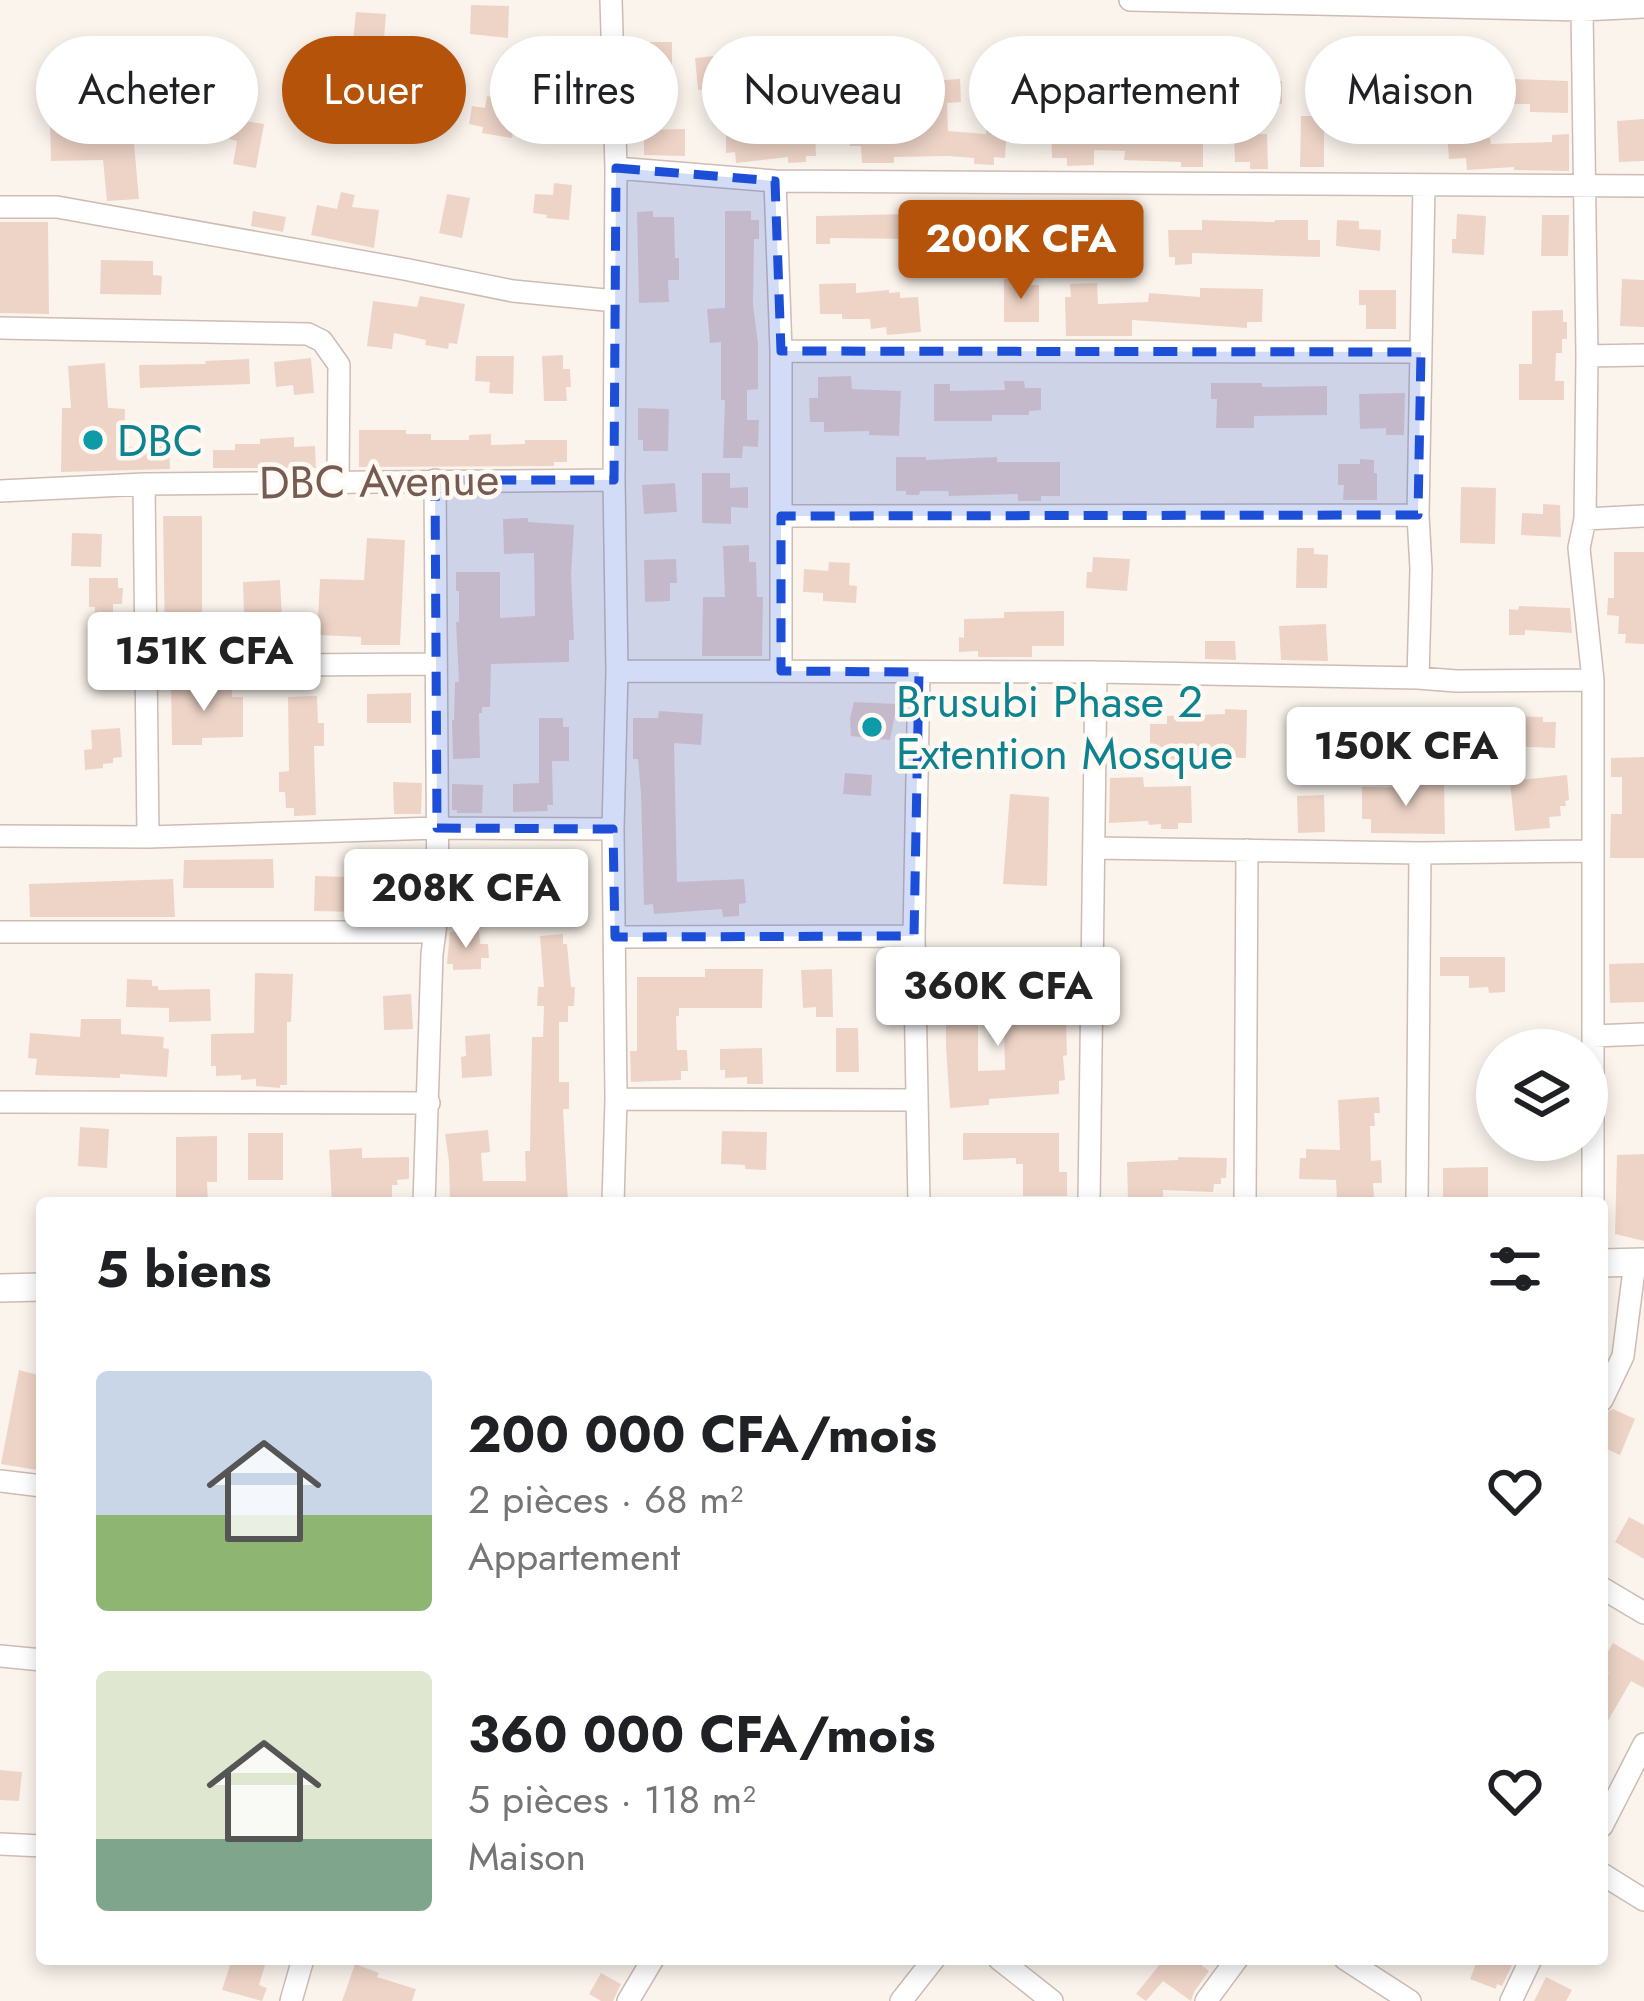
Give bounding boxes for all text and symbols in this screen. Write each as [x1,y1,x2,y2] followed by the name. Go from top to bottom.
[36,36,258,144] chip: Acheter
[282,36,466,144] chip: Louer
[490,36,678,144] chip: Filtres
[702,36,945,144] chip: Nouveau
[969,36,1281,144] chip: Appartement
[1305,36,1516,144] chip: Maison
[897,200,1145,302] pin: 200K CFA
[925,210,1117,267] text: 200K CFA
[117,408,204,473] place label: DBC
[80,427,106,453] marker: DBC
[258,446,500,516] street label: DBC Avenue
[80,612,328,714] pin: 151K CFA
[115,622,293,679] text: 151K CFA
[896,669,1233,786] place label: Brusubi Phase 2 Extention Mosque
[1282,707,1530,809] pin: 150K CFA
[859,714,885,740] marker: Brusubi Phase 2 Extention Mosque
[1314,717,1498,774] text: 150K CFA
[342,849,590,951] pin: 208K CFA
[371,859,561,916] text: 208K CFA
[874,947,1122,1049] pin: 360K CFA
[903,957,1093,1014] text: 360K CFA
[1476,1029,1608,1161] map controls
[1476,1029,1608,1161] button: layers
[96,1232,272,1306] text: 5 biens
[1482,1236,1548,1302] icon: filters
[468,1397,937,1471] text: 200 000 CFA/mois
[192,1419,336,1563] icon: home
[1482,1458,1548,1524] icon: heart
[468,1471,743,1528] text: 2 pièces · 68 m²
[468,1528,680,1585] text: Appartement
[468,1697,936,1771] text: 360 000 CFA/mois
[192,1719,336,1863] icon: home
[1482,1758,1548,1824] icon: heart
[468,1771,756,1828] text: 5 pièces · 118 m²
[468,1828,586,1885] text: Maison

